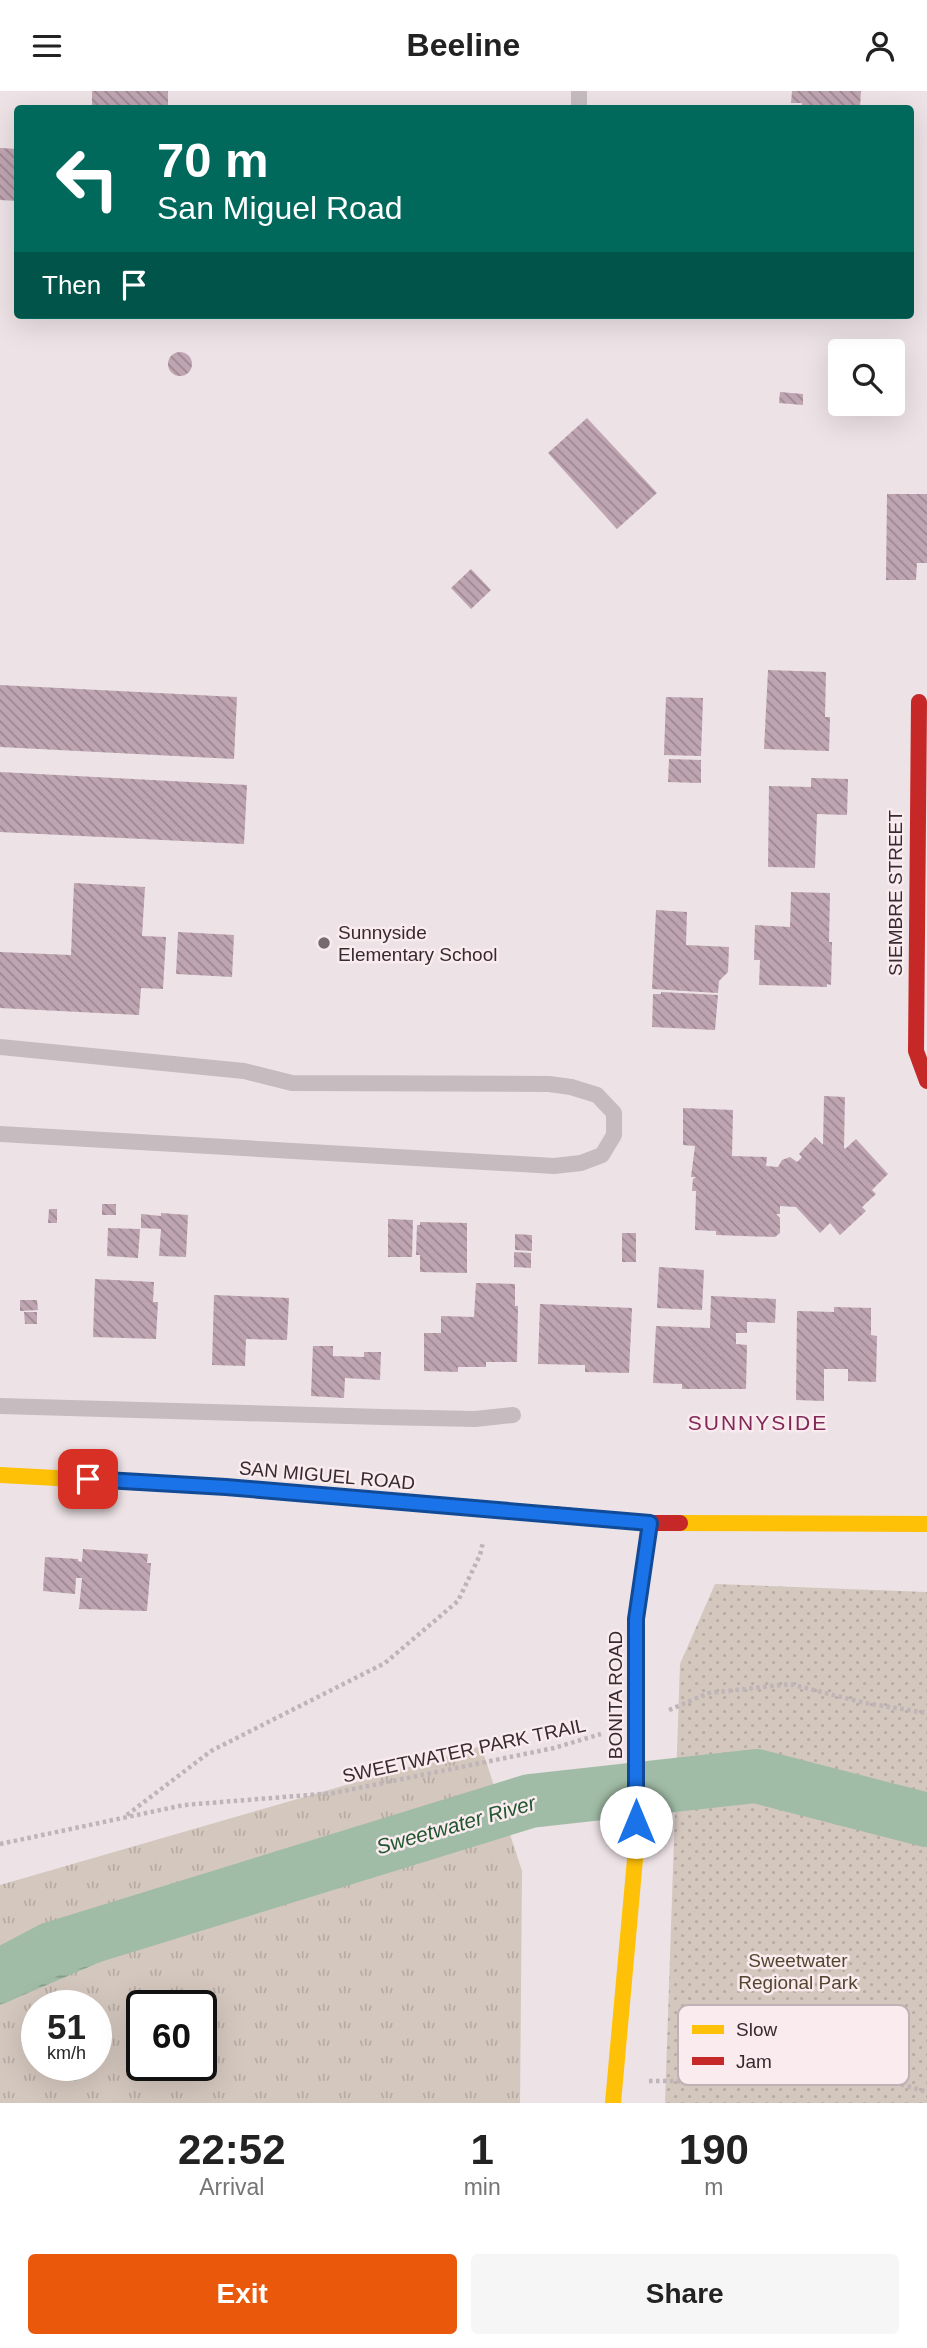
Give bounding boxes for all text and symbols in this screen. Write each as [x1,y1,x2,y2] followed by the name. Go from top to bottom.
[28,27,66,65] icon: menu
[407,27,520,63] text: Beeline
[861,27,899,65] icon: person
[42,133,133,224] icon: left
[157,133,269,187] text: 70 m
[157,190,402,226] text: San Miguel Road
[115,266,153,304] icon: arrive
[42,270,101,300] text: Then
[828,339,905,416] map controls
[828,339,905,416] button: search
[885,810,906,976] street label: SIEMBRE STREET
[338,922,497,965] place label: Sunnyside Elementary School
[316,935,332,951] marker: Sunnyside Elementary School
[688,1411,828,1434] district label: SUNNYSIDE
[58,1449,118,1509] pin
[238,1457,416,1494] street label: SAN MIGUEL ROAD
[69,1460,107,1498] icon: arrive
[605,1631,626,1759] street label: BONITA ROAD
[340,1714,588,1787] street label: SWEETWATER PARK TRAIL
[599,1785,673,1859] position arrow
[374,1791,539,1858] water label: Sweetwater River
[738,1950,858,1993] park label: Sweetwater Regional Park
[126,1990,217,2081] speed limit sign: 60
[678,2005,909,2085] legend
[47,2007,86,2046] text: 51
[736,2019,777,2040] text: Slow
[47,2043,86,2063] text: km/h
[736,2051,772,2072] text: Jam
[178,2126,286,2173] text: 22:52
[470,2126,494,2173] text: 1
[679,2126,749,2173] text: 190
[199,2174,264,2200] text: Arrival
[464,2174,501,2200] text: min
[704,2174,723,2200] text: m
[28,2254,457,2334] button: Exit
[471,2254,899,2334] button: Share

